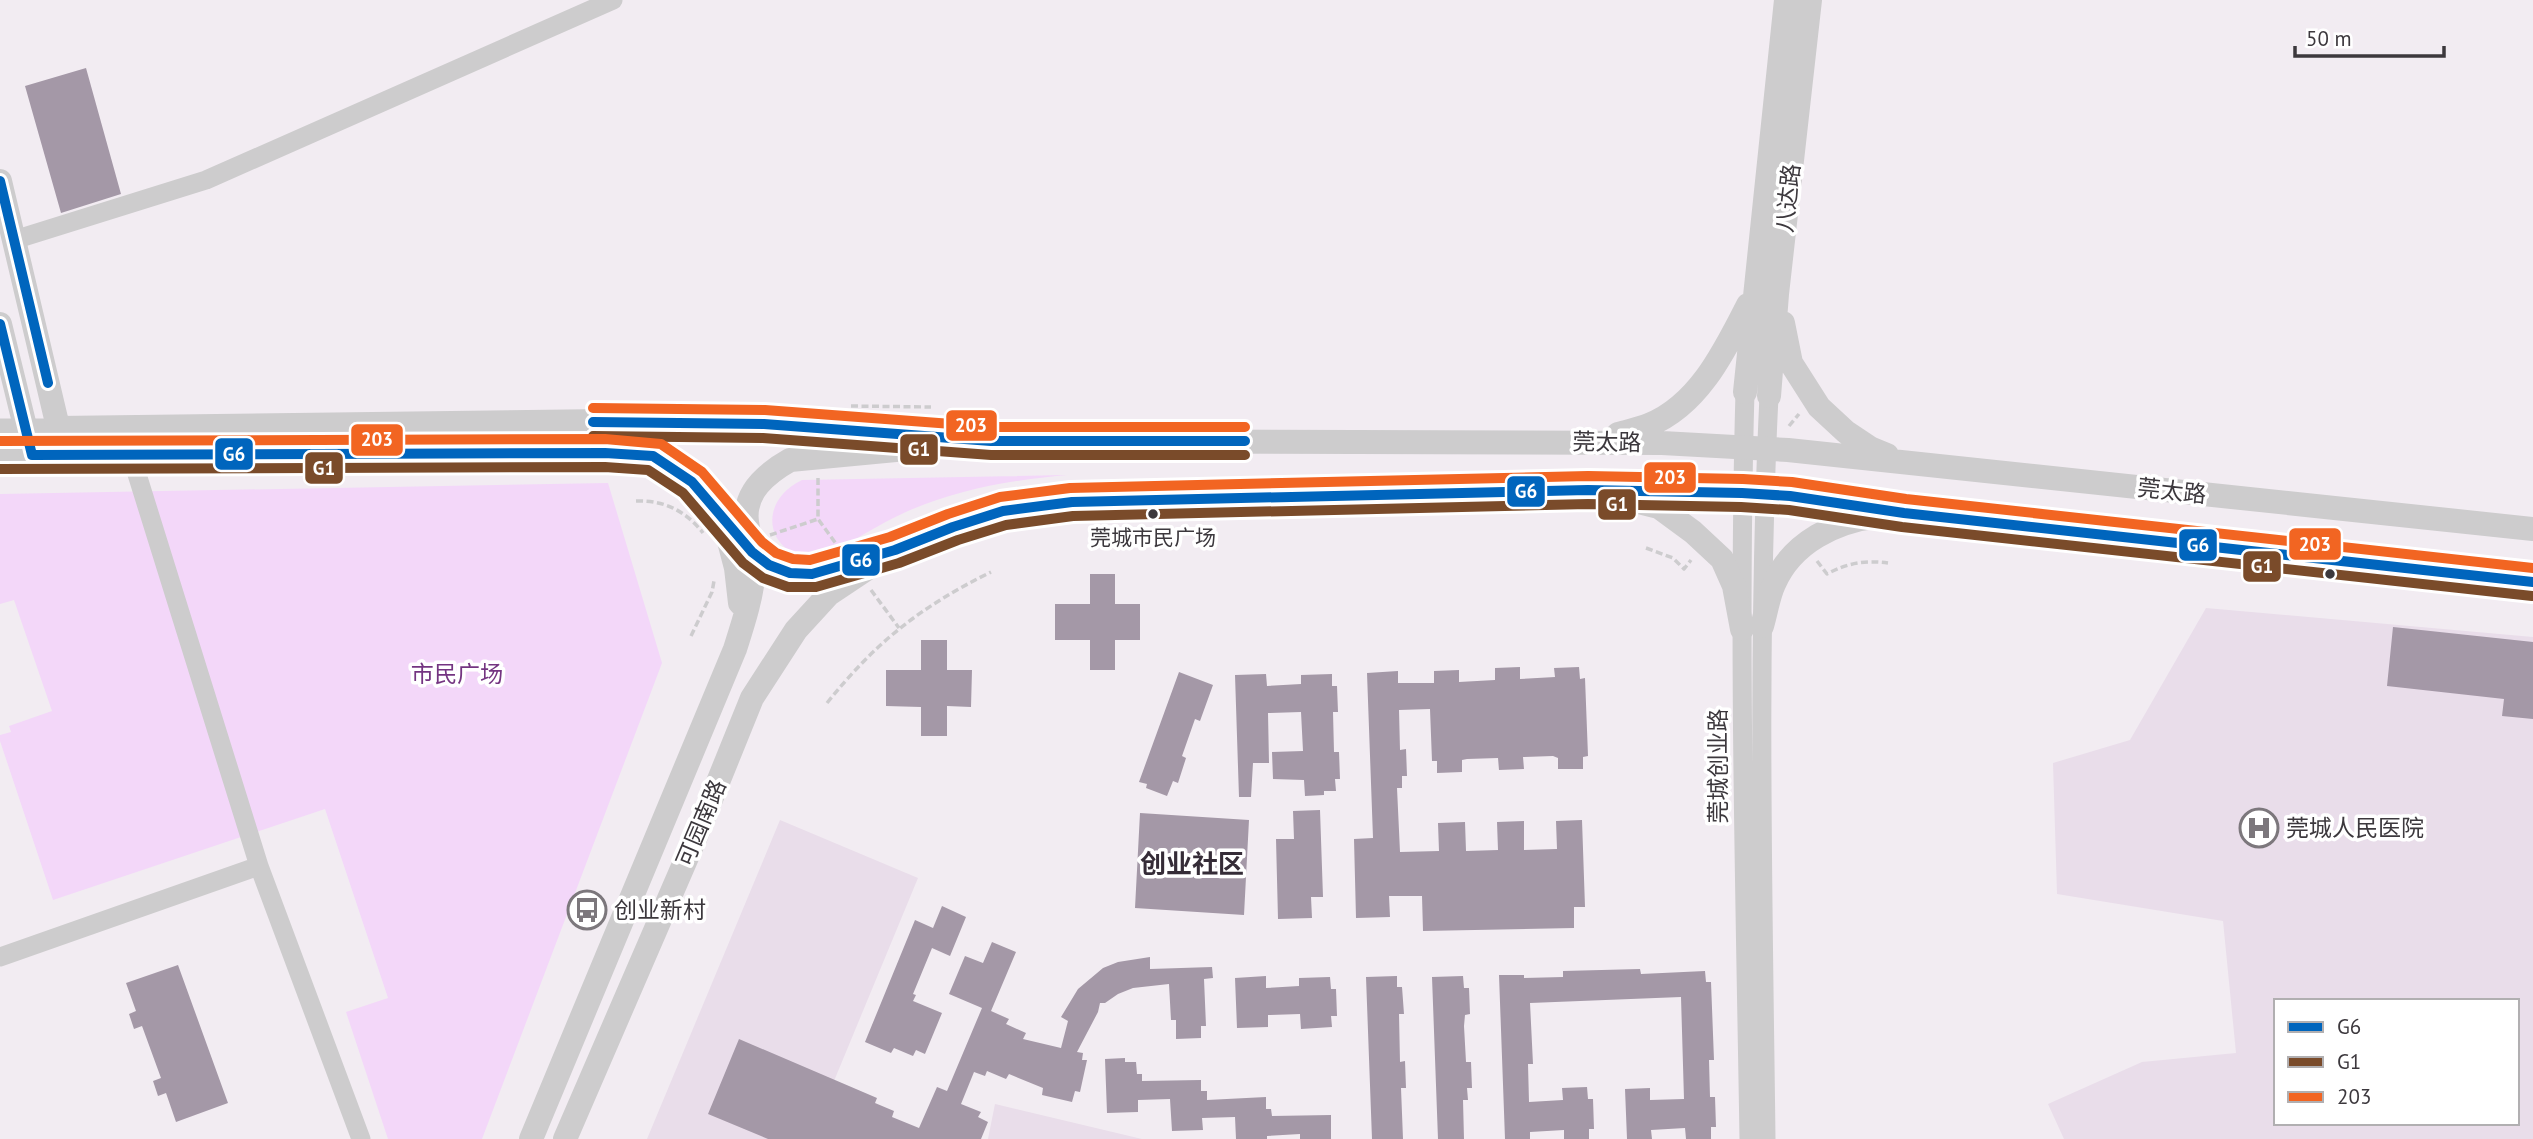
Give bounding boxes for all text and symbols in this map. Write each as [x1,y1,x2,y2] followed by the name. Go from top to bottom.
[2295,14,2444,58] scale bar
[2306,25,2352,52] text: 50 m
[1769,162,1806,234] street label: 八达路
[945,409,998,442] line badge: 203
[955,413,987,437] text: 203
[350,423,404,457] line badge: 203
[1572,426,1642,457] street label: 莞太路
[361,427,393,451] text: 203
[899,433,939,466] line badge: G1
[214,437,254,471] line badge: G6
[908,437,930,461] text: G1
[223,442,245,466] text: G6
[304,451,344,485] line badge: G1
[313,456,335,480] text: G1
[1643,461,1697,494] line badge: 203
[1654,465,1686,489] text: 203
[2136,472,2208,509] street label: 莞太路
[1506,475,1546,508] line badge: G6
[1515,479,1537,503] text: G6
[1597,488,1637,521] line badge: G1
[1606,492,1628,516] text: G1
[1146,507,1160,521] marker: 莞城市民广场
[1090,524,1216,551] place label: 莞城市民广场
[2288,527,2342,561] line badge: 203
[2178,528,2218,562] line badge: G6
[2299,532,2331,556] text: 203
[2187,533,2209,557] text: G6
[841,543,881,577] line badge: G6
[850,548,872,572] text: G6
[2242,550,2282,583] line badge: G1
[2251,554,2273,578] text: G1
[2323,567,2337,581] unlabelled marker
[411,659,503,688] park label: 市民广场
[1703,709,1732,824] street label: 莞城创业路
[669,775,732,871] street label: 可园南路
[2238,807,2280,849] hospital icon: 莞城人民医院
[2286,813,2424,842] place label: 莞城人民医院
[1140,847,1244,880] district label: 创业社区
[566,889,608,931] bus stop icon: 创业新村
[614,895,706,924] place label: 创业新村
[2274,999,2519,1125] legend
[2337,1013,2361,1040] text: G6
[2337,1048,2361,1075] text: G1
[2337,1083,2371,1110] text: 203

